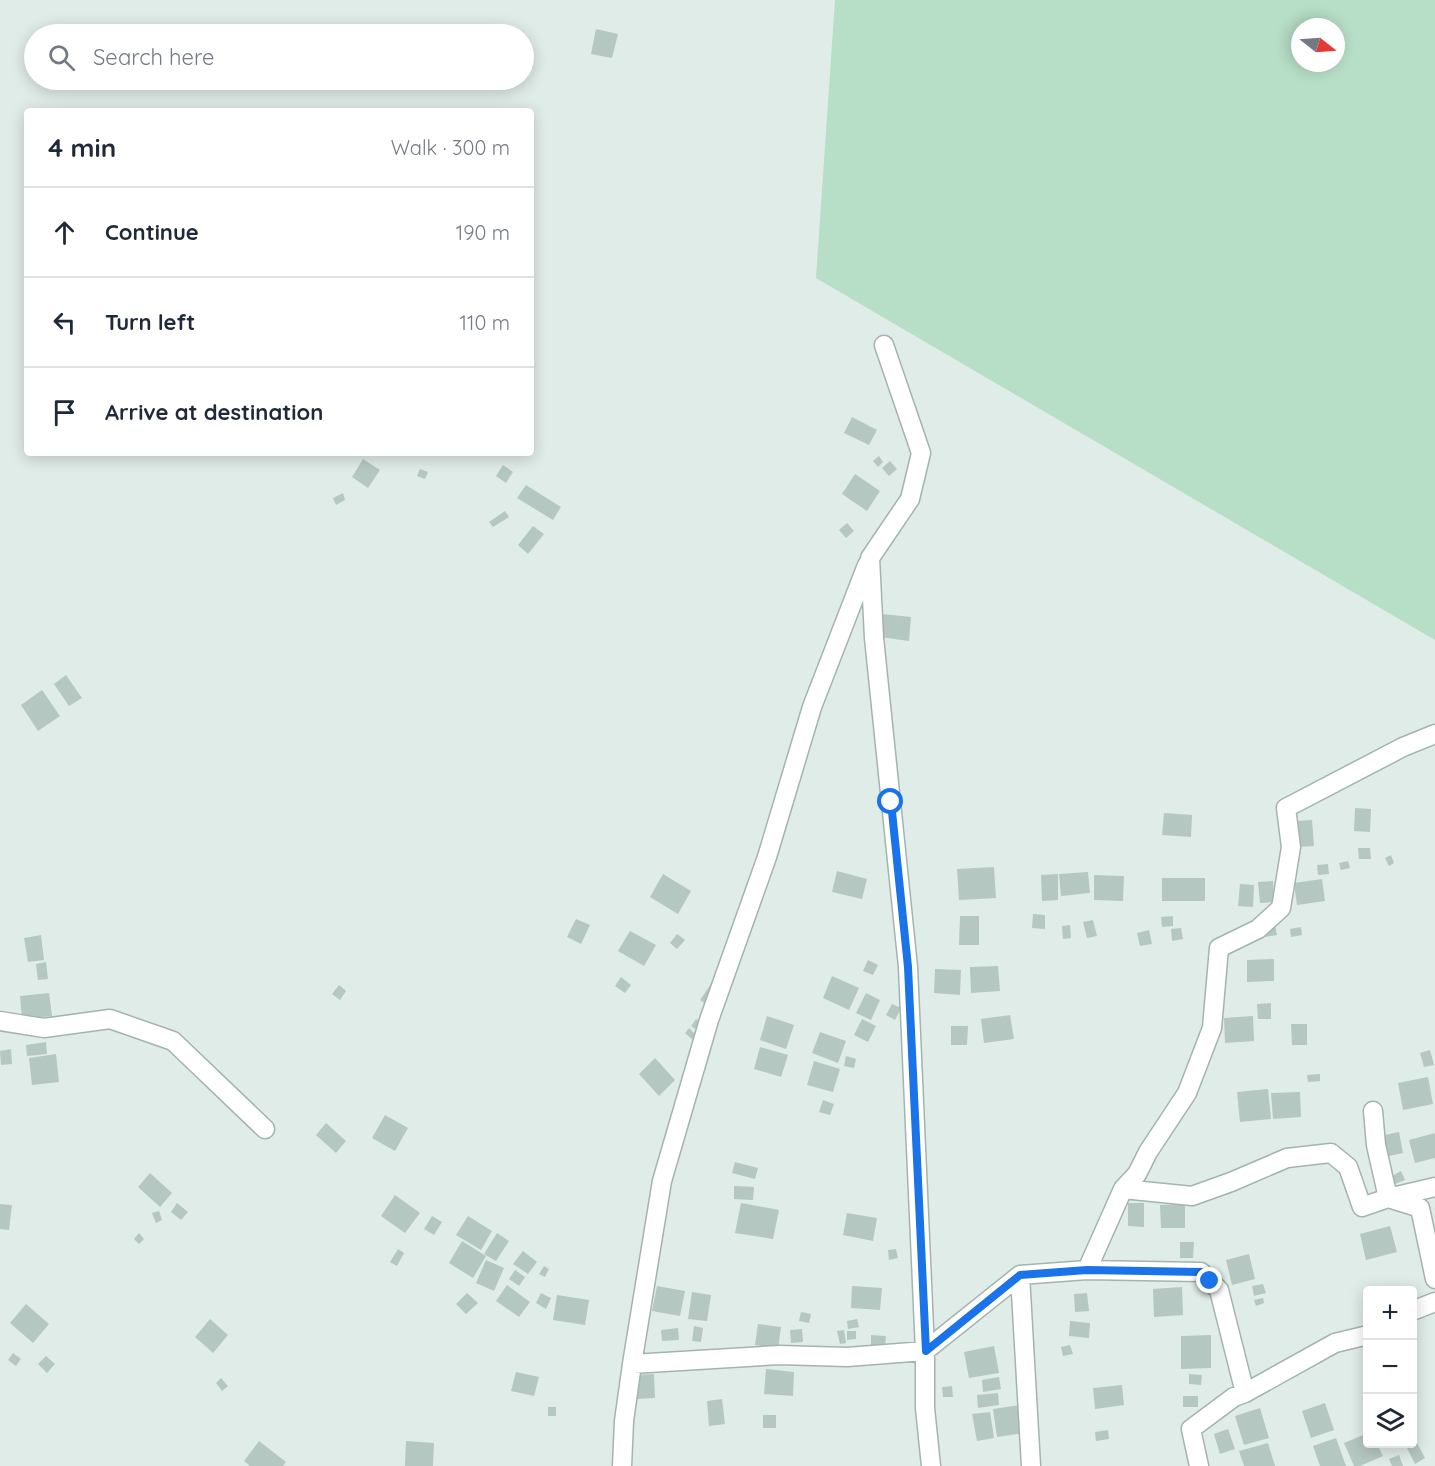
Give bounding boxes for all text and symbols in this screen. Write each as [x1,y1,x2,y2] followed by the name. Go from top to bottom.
[1291,18,1345,72] north arrow
[24,24,534,90] search box
[45,41,78,74] icon: search
[93,43,214,71] text: Search here
[48,131,116,164] text: 4 min
[391,135,510,160] text: Walk · 300 m
[48,216,81,249] icon: ahead
[105,218,199,246] text: Continue
[456,220,510,245] text: 190 m
[48,306,81,339] icon: left
[105,308,195,336] text: Turn left
[460,310,510,335] text: 110 m
[48,396,81,429] icon: arrive
[105,398,323,426] text: Arrive at destination
[877,788,903,814] route start
[1196,1267,1222,1293] route end
[1363,1286,1417,1448] map controls
[1363,1286,1417,1340] button: +
[1363,1340,1417,1394] button: −
[1363,1394,1417,1448] button: layers

